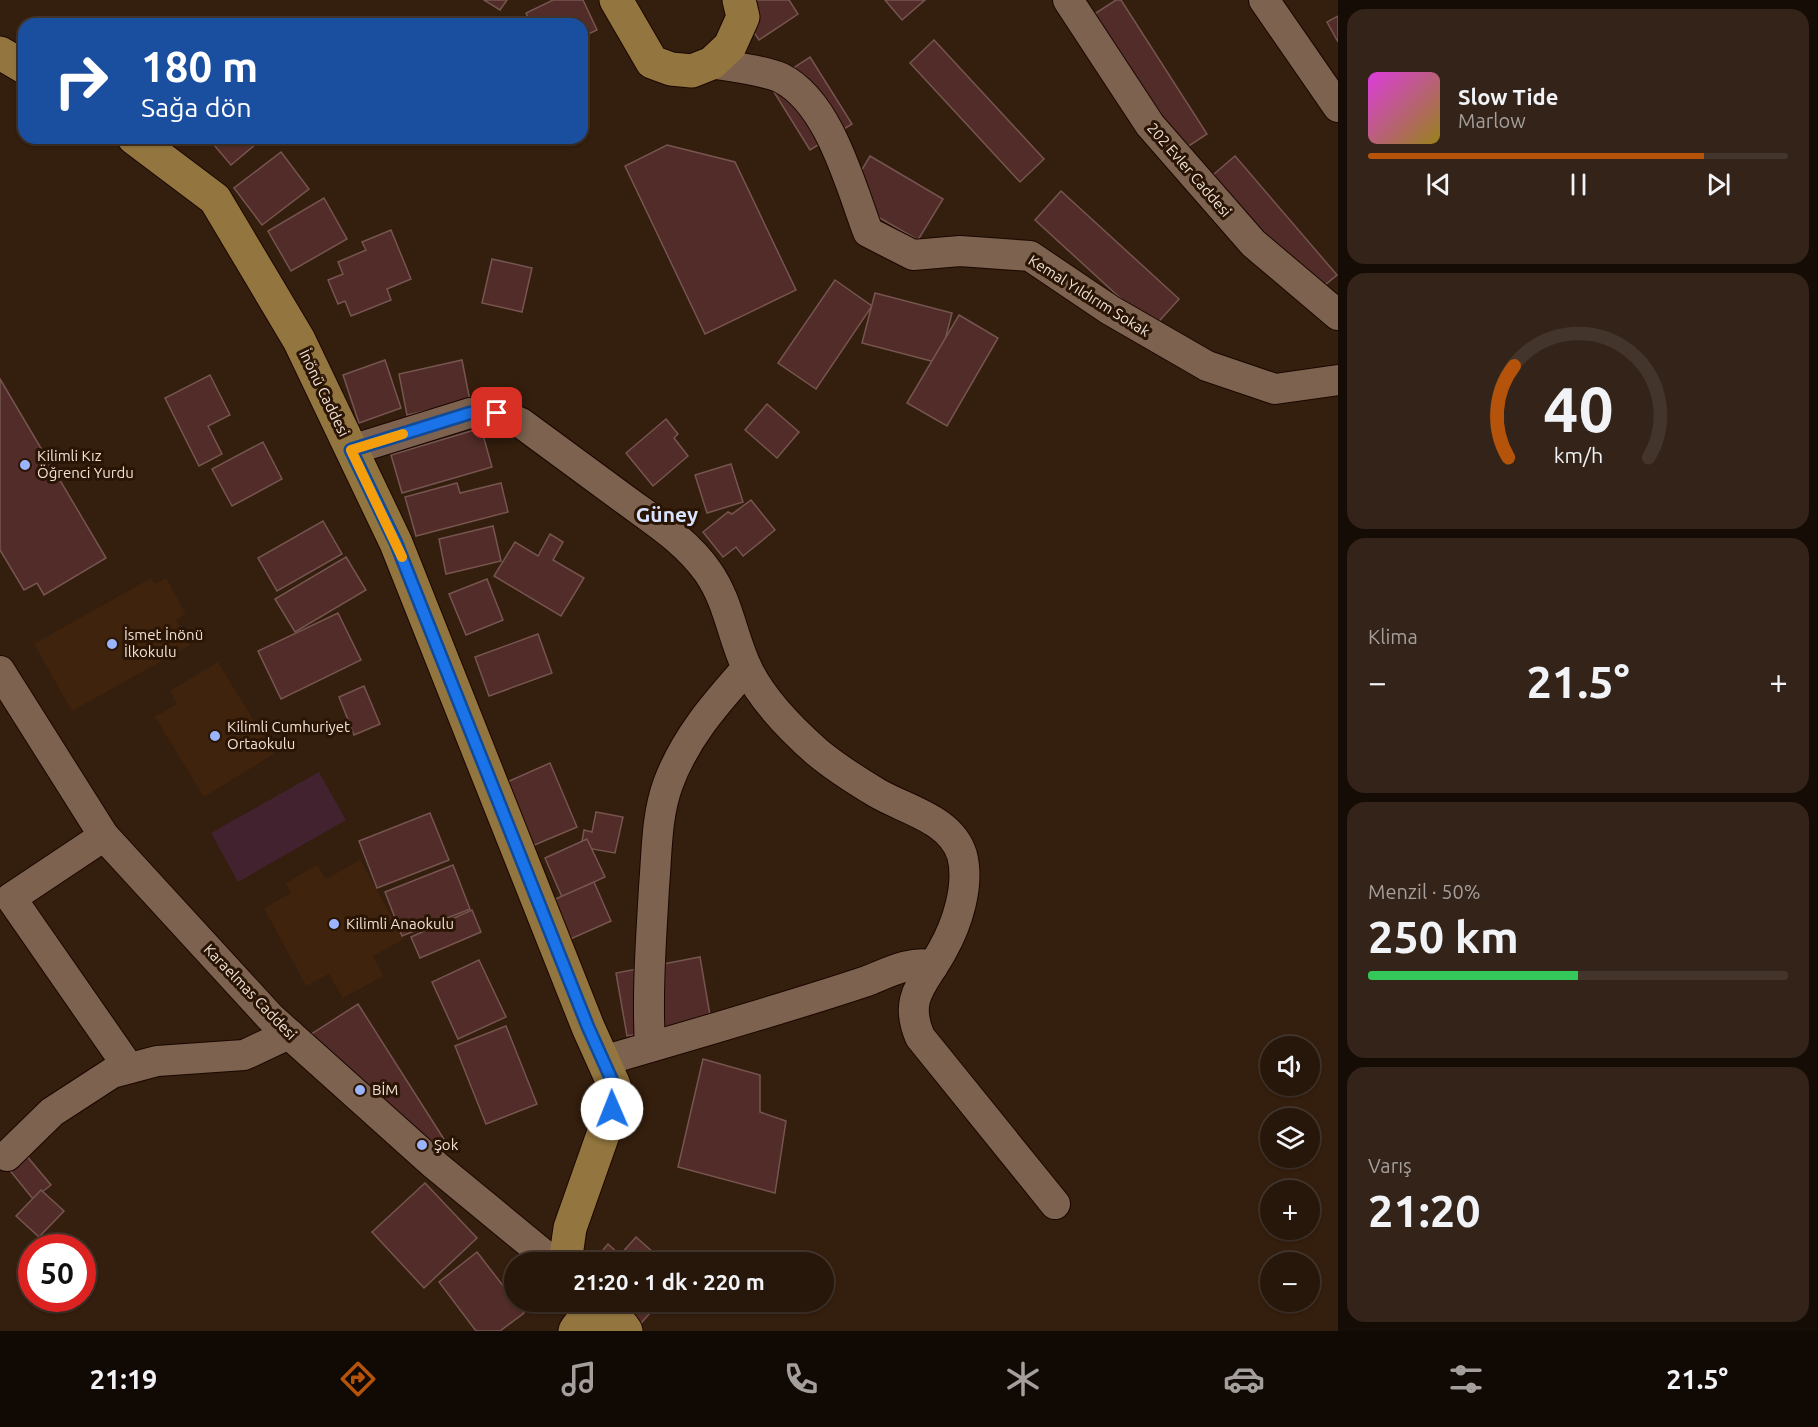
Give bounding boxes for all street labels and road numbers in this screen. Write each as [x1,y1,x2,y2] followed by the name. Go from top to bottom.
[1144,119,1235,220] street label: 202 Evler Caddesi
[1026,251,1153,340] street label: Kemal Yıldırım Sokak
[296,347,353,439] street label: İnönü Caddesi
[201,940,300,1043] street label: Karaelmas Caddesi

